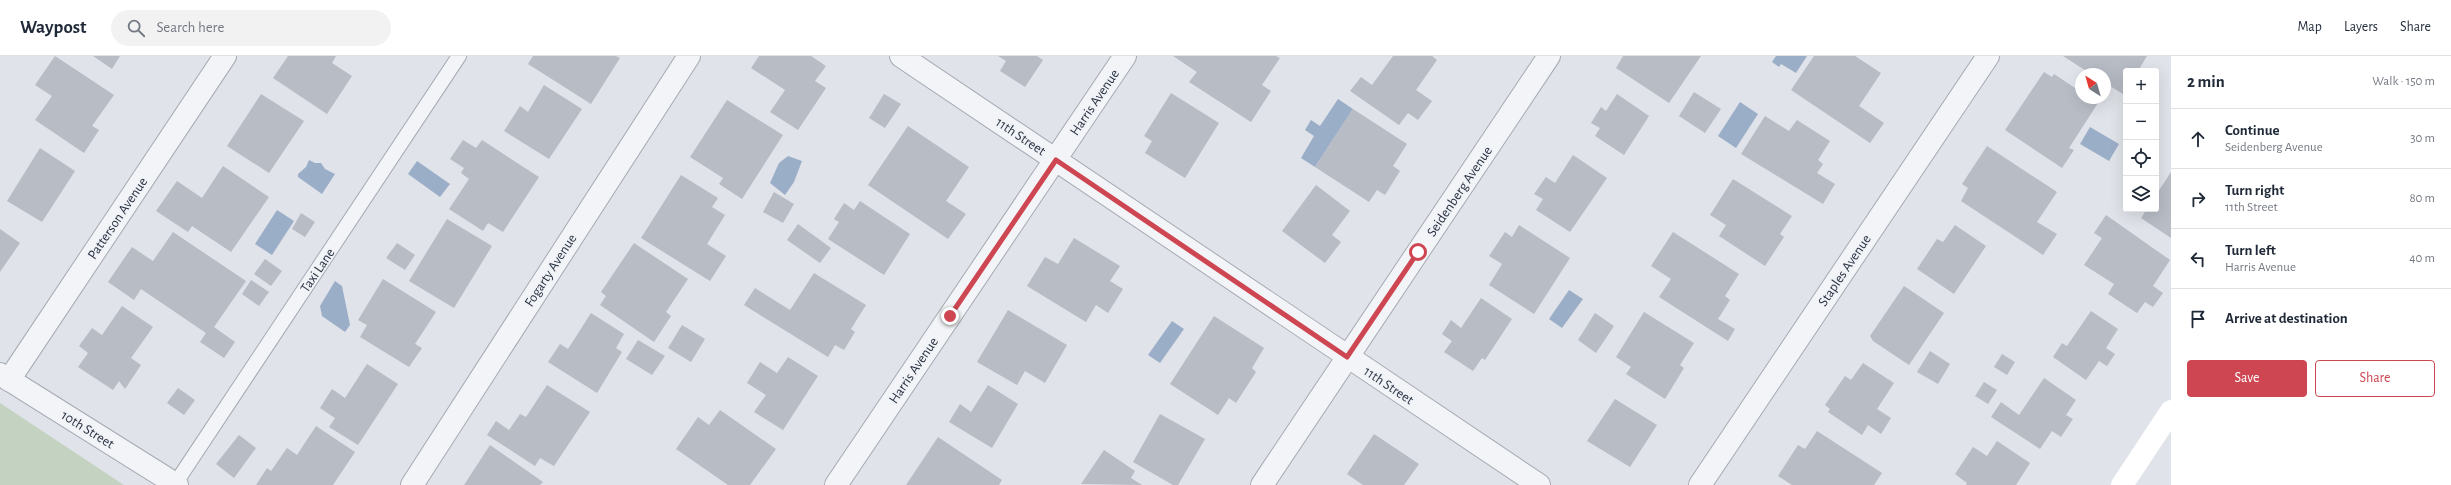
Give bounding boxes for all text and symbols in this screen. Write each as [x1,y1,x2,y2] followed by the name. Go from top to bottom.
[111,10,391,46] search box
[125,17,147,39] icon: search
[20,18,87,37] text: Waypost
[157,20,224,35] text: Search here
[2297,20,2322,34] text: Map
[2344,20,2378,34] text: Layers
[2400,20,2431,34] text: Share
[1068,67,1122,138] street label: Harris Avenue
[2075,68,2111,104] north arrow
[2123,68,2159,212] map controls
[2123,68,2159,104] button: +
[2187,73,2225,90] text: 2 min
[2372,75,2435,88] text: Walk · 150 m
[2123,104,2159,140] button: −
[993,115,1048,159] street label: 11th Street
[2225,123,2280,138] text: Continue
[2187,128,2209,150] icon: ahead
[2410,132,2435,145] text: 30 m
[2123,140,2159,176] button: locate
[2225,141,2323,154] text: Seidenberg Avenue
[1425,144,1495,239] street label: Seidenberg Avenue
[85,175,150,262] street label: Patterson Avenue
[2123,176,2159,212] button: layers
[2225,183,2284,198] text: Turn right
[2187,188,2209,210] icon: right
[2409,192,2435,205] text: 80 m
[2225,201,2278,214] text: 11th Street
[522,232,579,309] street label: Fogarty Avenue
[1816,232,1874,309] street label: Staples Avenue
[1409,243,1427,261] route start
[2225,243,2276,258] text: Turn left
[298,246,338,295] street label: Taxi Lane
[2187,248,2209,270] icon: left
[2409,252,2435,265] text: 40 m
[2225,261,2296,274] text: Harris Avenue
[941,307,959,325] route end
[2187,308,2209,330] icon: arrive
[2225,311,2348,326] text: Arrive at destination
[887,335,941,406] street label: Harris Avenue
[2187,360,2307,397] button: Save
[2315,360,2435,397] button: Share
[1361,364,1416,408] street label: 11th Street
[59,408,117,452] street label: 10th Street

